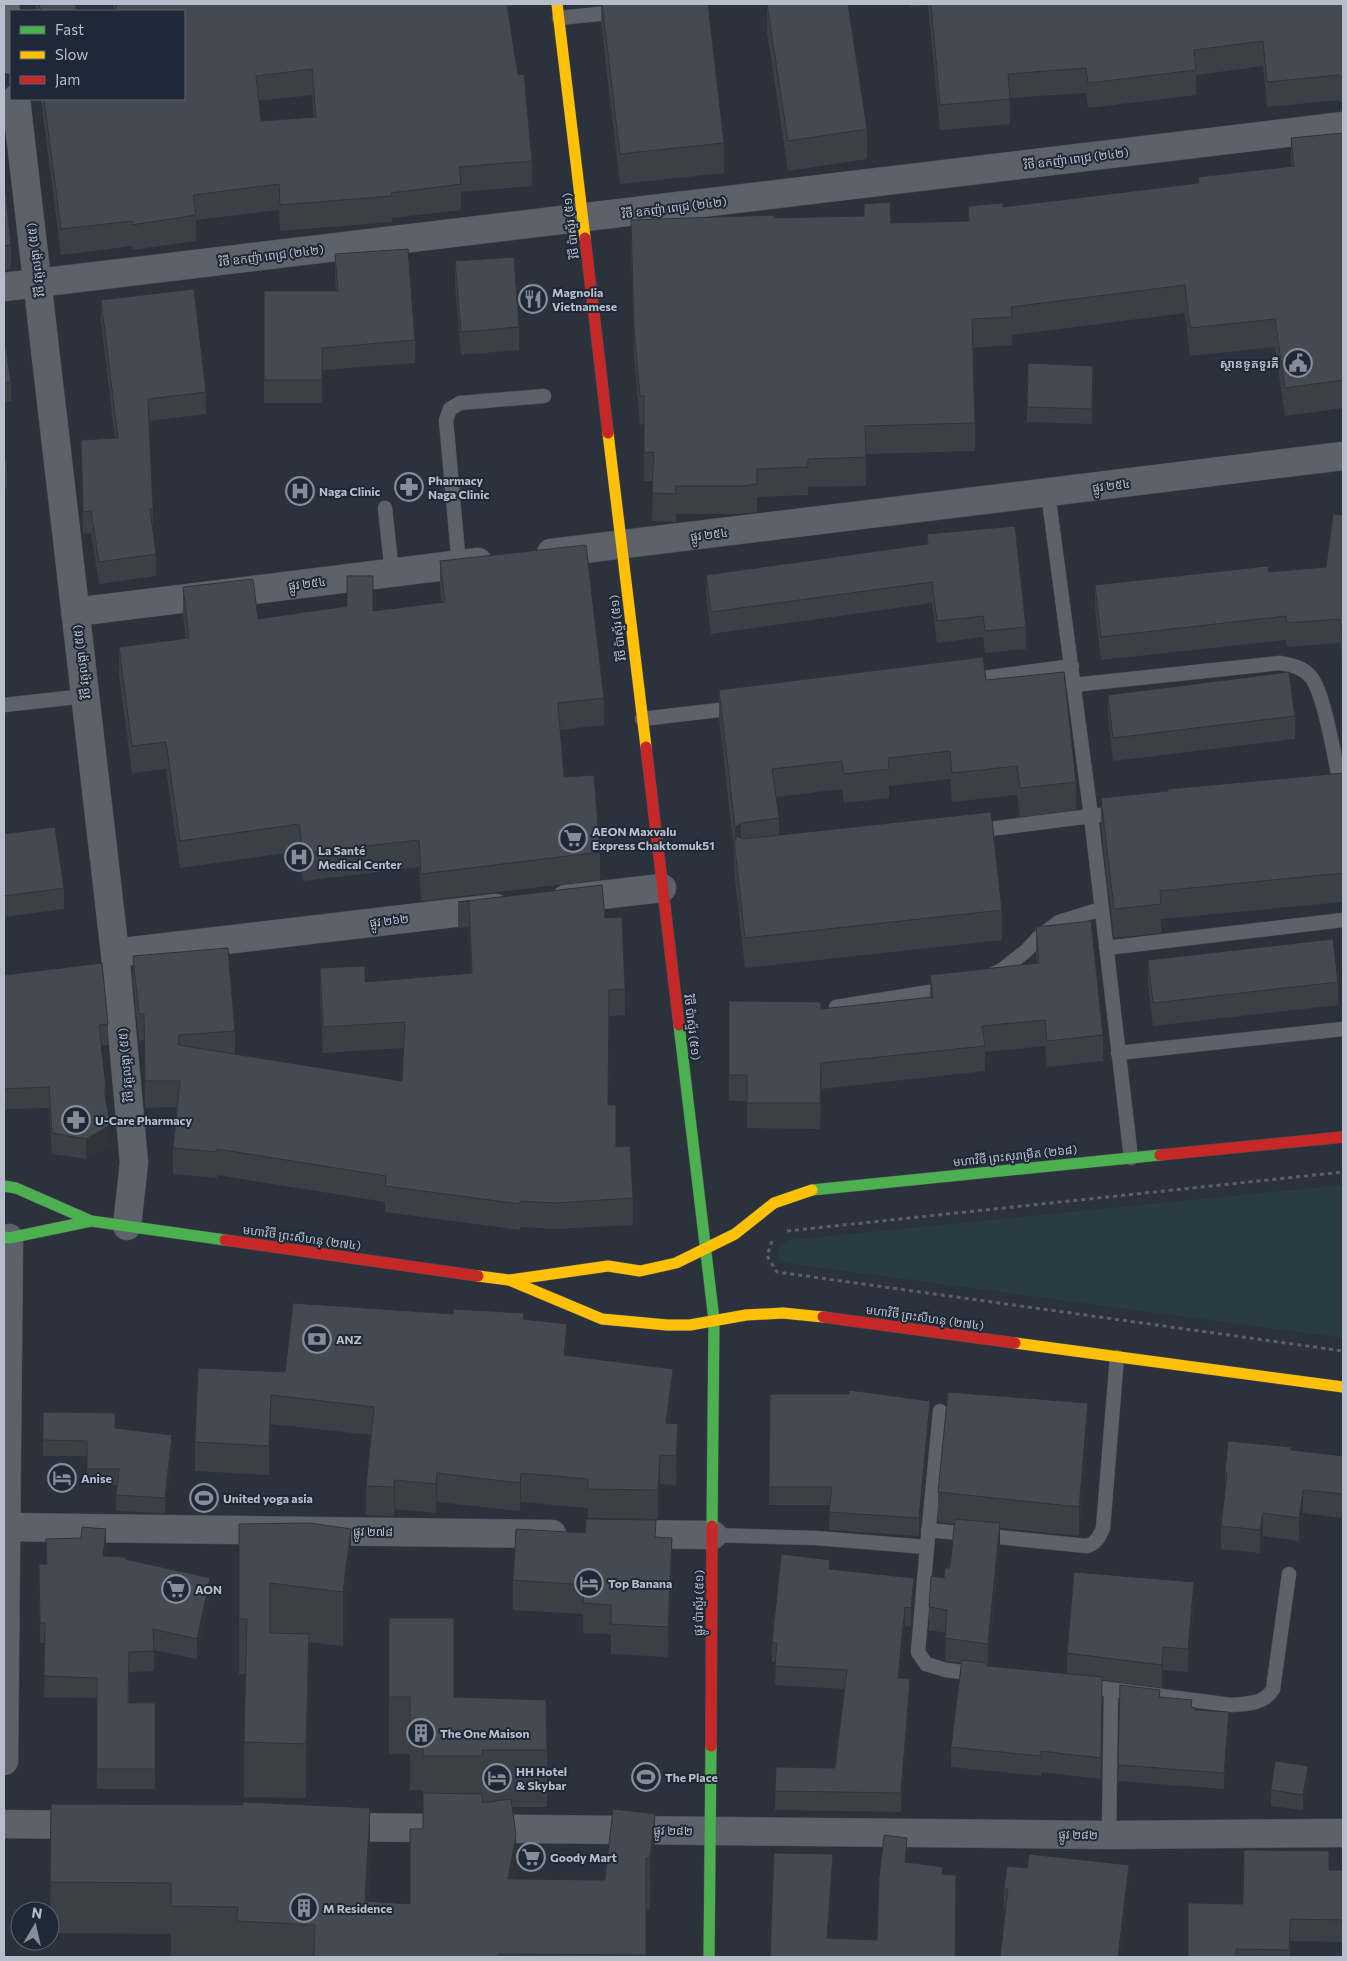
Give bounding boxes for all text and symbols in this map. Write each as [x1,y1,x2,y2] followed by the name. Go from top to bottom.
[10,10,185,100] legend
[55,20,84,38] text: Fast
[55,45,88,63] text: Slow
[55,70,80,88] text: Jam
[1022,145,1129,172] street label: វិថី ឧកញ៉ា ពេជ្រ (២៤២)
[559,192,582,260] street label: វិថី ប៉ាស្ទ័រ (៥១)
[620,194,727,221] street label: វិថី ឧកញ៉ា ពេជ្រ (២៤២)
[24,222,48,298] street label: វិថី វត្តលង្កា (៥៥)
[217,242,324,269] street label: វិថី ឧកញ៉ា ពេជ្រ (២៤២)
[518,284,548,314] restaurant icon: Magnolia Vietnamese
[552,285,617,313] place label: Magnolia Vietnamese
[1283,348,1313,378] public building icon: ស្ថានទូតទួរគី
[1220,356,1279,371] place label: ស្ថានទូតទួរគី
[394,472,424,502] pharmacy icon: Pharmacy Naga Clinic
[428,473,490,501] place label: Pharmacy Naga Clinic
[285,476,315,506] hospital icon: Naga Clinic
[1091,476,1131,499] street label: ផ្លូវ ២៥៤
[319,484,381,498] place label: Naga Clinic
[689,525,729,548] street label: ផ្លូវ ២៥៤
[287,574,327,597] street label: ផ្លូវ ២៥៤
[606,594,629,662] street label: វិថី ប៉ាស្ទ័រ (៥១)
[70,624,94,700] street label: វិថី វត្តលង្កា (៥៥)
[558,823,588,853] supermarket icon: AEON Maxvalu Express Chaktomuk51
[592,824,715,852] place label: AEON Maxvalu Express Chaktomuk51
[284,842,314,872] hospital icon: La Santé Medical Center
[318,843,402,871] place label: La Santé Medical Center
[369,911,410,934] street label: ផ្លូវ ២៦២
[681,993,704,1061] street label: វិថី ប៉ាស្ទ័រ (៥១)
[115,1027,137,1103] street label: វិថី វត្តលង្កា (៥៥)
[61,1105,91,1135] pharmacy icon: U-Care Pharmacy
[95,1113,192,1127] place label: U-Care Pharmacy
[952,1142,1078,1170] street label: មហាវិថី ព្រះសុរាម្រឹត (២៦៨)
[242,1222,362,1254] street label: មហាវិថី ព្រះសីហនុ (២៧៤)
[865,1302,985,1334] street label: មហាវិថី ព្រះសីហនុ (២៧៤)
[302,1324,332,1354] bank icon: ANZ
[336,1332,362,1346] place label: ANZ
[47,1463,77,1493] hotel icon: Anise
[81,1471,112,1485] place label: Anise
[189,1483,219,1513] sports icon: United yoga asia
[223,1491,313,1505] place label: United yoga asia
[353,1524,393,1543] street label: ផ្លូវ ២៧៨
[574,1568,604,1598] hotel icon: Top Banana
[690,1570,710,1636] street label: ផ្លូវ ប៉ាស្ទ័រ (៥១)
[161,1574,191,1604] supermarket icon: AON
[608,1576,672,1590] place label: Top Banana
[195,1582,222,1596] place label: AON
[406,1718,436,1748] building icon: The One Maison
[440,1726,529,1740] place label: The One Maison
[631,1762,661,1792] sports icon: The Place
[482,1763,512,1793] hotel icon: HH Hotel & Skybar
[516,1764,567,1792] place label: HH Hotel & Skybar
[665,1770,718,1784] place label: The Place
[653,1823,693,1842] street label: ផ្លូវ ២៨២
[1058,1827,1098,1846] street label: ផ្លូវ ២៨២
[516,1842,546,1872] supermarket icon: Goody Mart
[550,1850,617,1864] place label: Goody Mart
[289,1893,319,1923] building icon: M Residence
[10,1901,60,1951] north arrow
[323,1901,392,1915] place label: M Residence
[31,1903,44,1922] text: N

